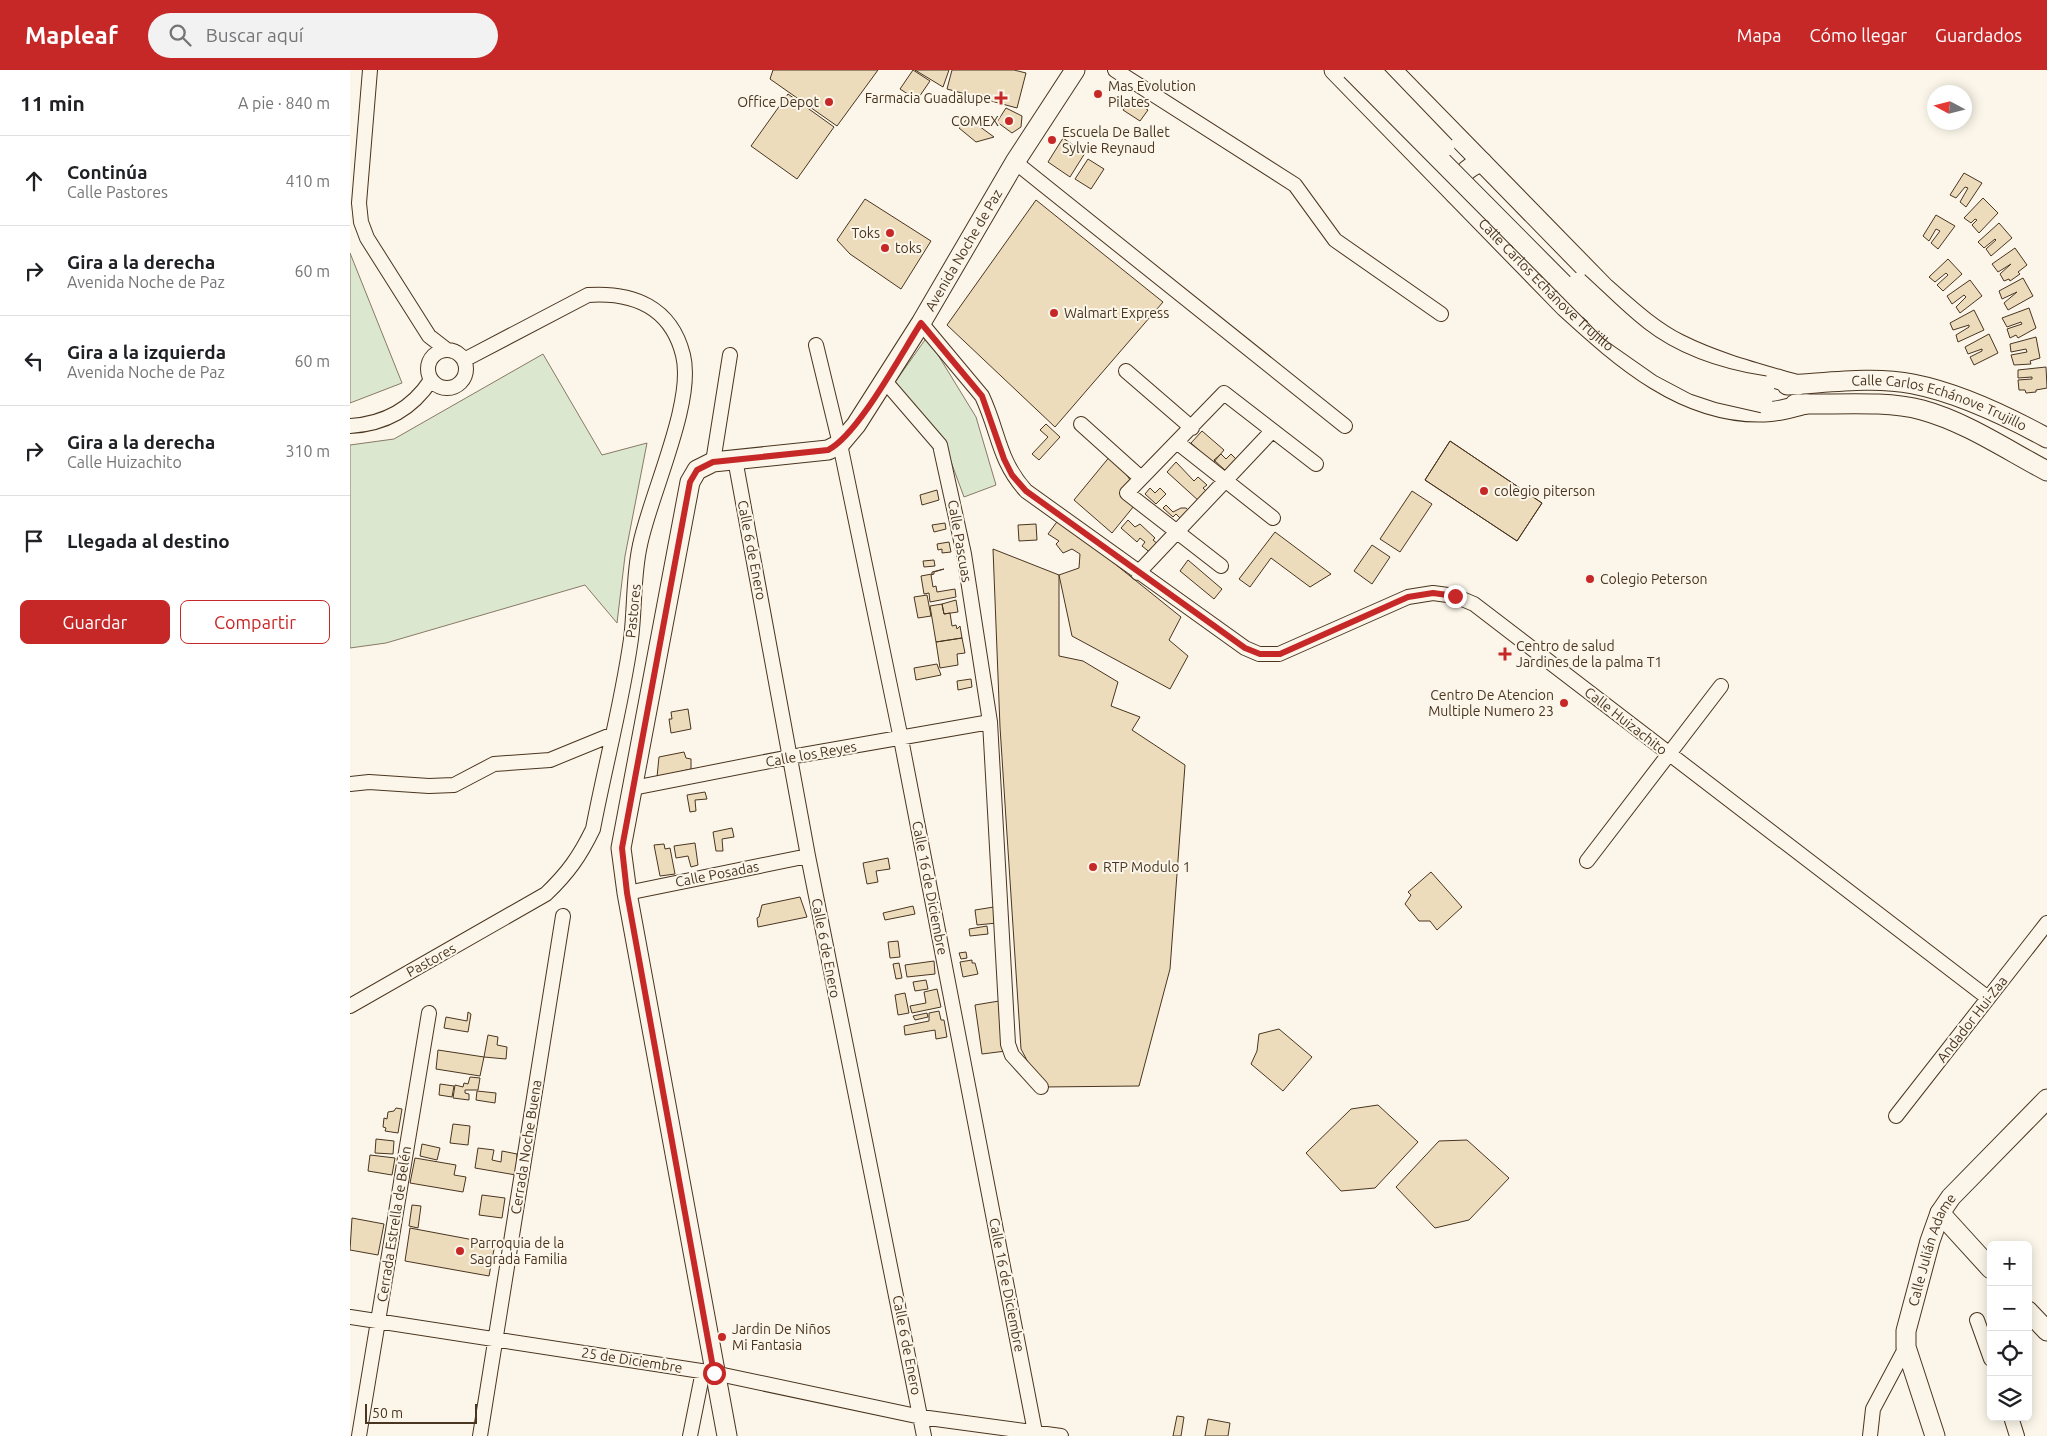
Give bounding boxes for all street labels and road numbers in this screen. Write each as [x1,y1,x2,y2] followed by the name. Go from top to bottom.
[922,186,1005,314] street label: Avenida Noche de Paz
[1475,215,1617,354] street label: Calle Carlos Echánove Trujillo
[1851,372,2030,434] street label: Calle Carlos Echánove Trujillo
[734,499,770,601] street label: Calle 6 de Enero
[945,499,975,583] street label: Calle Pascuas
[622,583,644,639] street label: Pastores
[1582,684,1670,758] street label: Calle Huizachito
[764,738,858,770] street label: Calle los Reyes
[909,820,951,956] street label: Calle 16 de Diciembre
[674,858,760,890] street label: Calle Posadas
[808,897,844,999] street label: Calle 6 de Enero
[403,940,459,980] street label: Pastores
[1933,973,2011,1065] street label: Andador Hui-Zaa
[507,1079,545,1215] street label: Cerrada Noche Buena
[374,1145,414,1303] street label: Cerrada Estrella de Belén
[1905,1190,1959,1308] street label: Calle Julián Adame
[986,1217,1028,1353] street label: Calle 16 de Diciembre
[889,1294,925,1396] street label: Calle 6 de Enero
[580,1344,684,1376] street label: 25 de Diciembre

